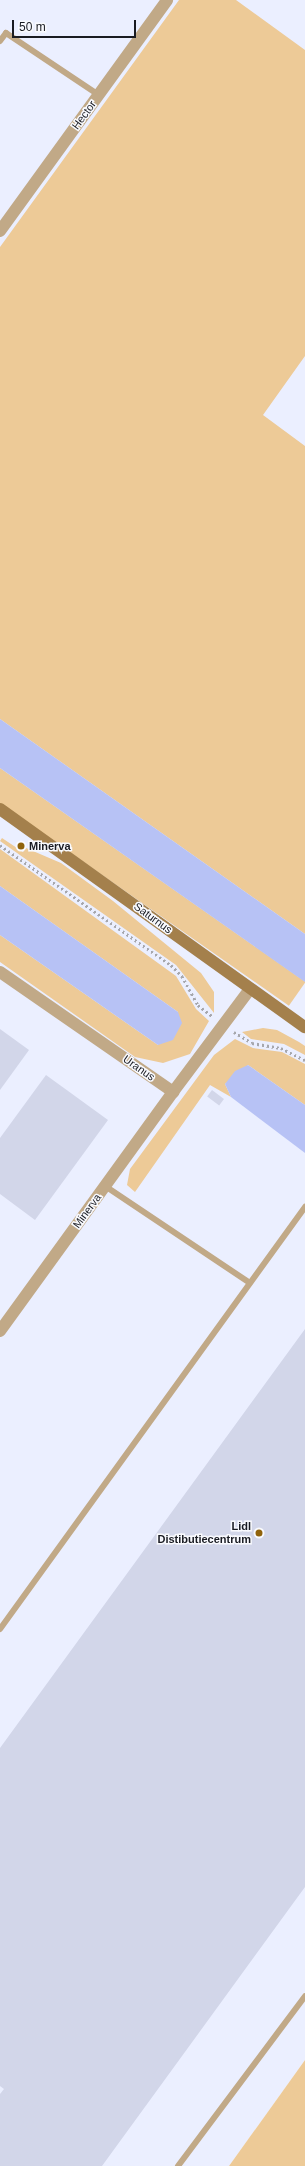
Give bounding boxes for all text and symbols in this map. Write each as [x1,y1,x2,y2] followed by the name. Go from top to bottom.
[14,12,138,38] scale bar
[19,20,46,34] text: 50 m
[69,98,99,132] street label: Hector
[29,839,71,853] place label: Minerva
[16,841,26,851] marker: Minerva
[131,900,175,936] street label: Saturnus
[121,1052,157,1084] street label: Uranus
[70,1191,104,1231] street label: Minerva
[157,1520,251,1546] place label: Lidl Distibutiecentrum
[254,1528,264,1538] marker: Lidl Distibutiecentrum

